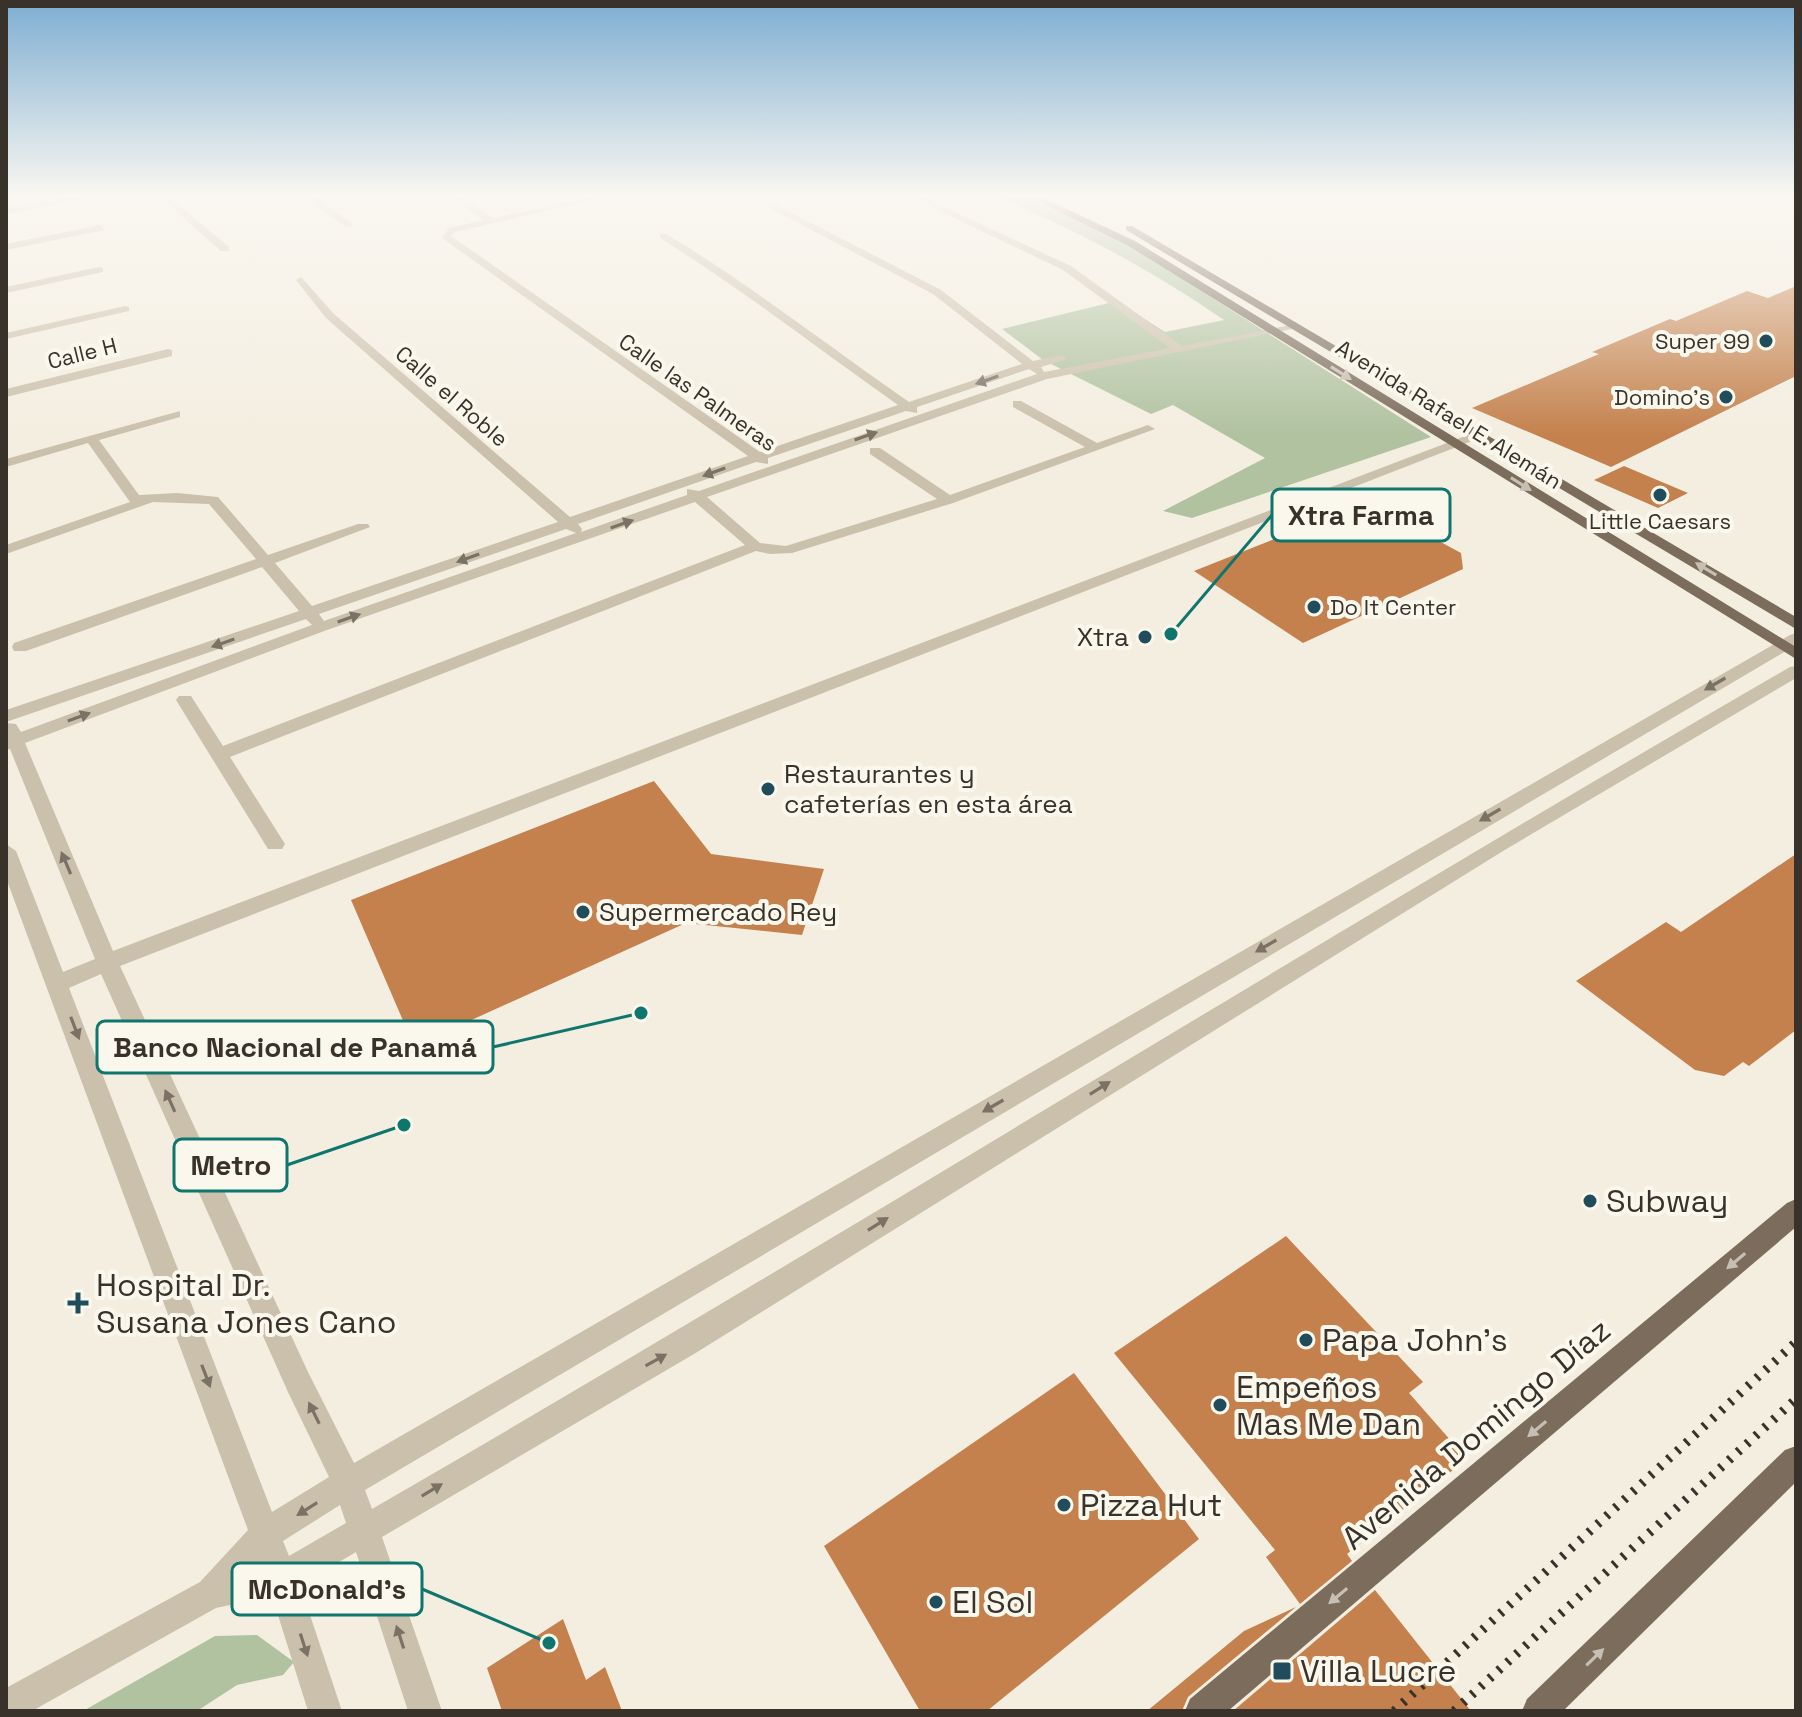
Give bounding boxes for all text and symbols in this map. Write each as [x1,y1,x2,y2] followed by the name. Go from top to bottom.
[614,327,782,457] street label: Calle las Palmeras
[1655,327,1750,355] place label: Super 99
[44,331,120,375] street label: Calle H
[1757,332,1775,350] marker: Super 99
[1331,333,1567,495] street label: Avenida Rafael E. Alemán
[390,339,514,453] street label: Calle el Roble
[1330,365,1351,380] one-way arrow
[974,374,998,386] one-way arrow
[1614,383,1710,411] place label: Domino's
[1717,388,1735,406] marker: Domino's
[855,430,879,442] one-way arrow
[702,466,726,479] one-way arrow
[1510,477,1532,491] one-way arrow
[1651,486,1669,504] marker: Little Caesars
[1272,489,1450,541] callout: Xtra Farma
[1288,497,1434,533] text: Xtra Farma
[1589,507,1731,535] place label: Little Caesars
[610,517,634,529] one-way arrow
[456,552,480,564] one-way arrow
[1695,562,1717,576] one-way arrow
[1330,593,1456,621] place label: Do It Center
[1305,598,1323,616] marker: Do It Center
[338,611,362,623] one-way arrow
[1077,620,1129,654] place label: Xtra
[1136,628,1154,646] marker: Xtra
[211,638,235,650] one-way arrow
[1704,677,1726,691] one-way arrow
[67,710,91,723] one-way arrow
[784,757,1073,821] place label: Restaurantes y cafeterías en esta área
[759,780,777,798] marker: Restaurantes y cafeterías en esta área
[1479,808,1501,822] one-way arrow
[60,851,73,875] one-way arrow
[599,895,837,929] place label: Supermercado Rey
[574,903,592,921] marker: Supermercado Rey
[1254,939,1277,953] one-way arrow
[69,1016,82,1040] one-way arrow
[97,1021,493,1073] callout: Banco Nacional de Panamá
[113,1029,477,1065] text: Banco Nacional de Panamá
[1089,1080,1110,1095] one-way arrow
[163,1089,177,1113] one-way arrow
[982,1099,1004,1113] one-way arrow
[174,1139,287,1191] callout: Metro
[191,1147,271,1183] text: Metro
[1606,1181,1728,1221] place label: Subway
[1581,1192,1599,1210] marker: Subway
[867,1217,889,1231] one-way arrow
[1727,1252,1747,1269] one-way arrow
[96,1265,397,1342] place label: Hospital Dr. Susana Jones Cano
[67,1292,89,1314] marker: Hospital Dr. Susana Jones Cano
[1334,1310,1618,1558] street label: Avenida Domingo Díaz
[1322,1320,1508,1360] place label: Papa John's
[1297,1331,1315,1349] marker: Papa John's
[645,1353,668,1366] one-way arrow
[200,1364,213,1388] one-way arrow
[1236,1367,1421,1444] place label: Empeños Mas Me Dan
[1211,1396,1229,1414] marker: Empeños Mas Me Dan
[307,1402,321,1425] one-way arrow
[1528,1420,1548,1437] one-way arrow
[421,1483,443,1497] one-way arrow
[1080,1485,1222,1525] place label: Pizza Hut
[1055,1496,1073,1514] marker: Pizza Hut
[296,1502,318,1516] one-way arrow
[232,1563,422,1615] callout: McDonald's
[248,1571,406,1607] text: McDonald's
[952,1582,1033,1622] place label: El Sol
[1329,1587,1349,1604] one-way arrow
[927,1593,945,1611] marker: El Sol
[394,1625,406,1649] one-way arrow
[298,1633,311,1657] one-way arrow
[1585,1648,1604,1666] one-way arrow
[1300,1651,1456,1691] place label: Villa Lucre
[1271,1660,1293,1682] marker: Villa Lucre

